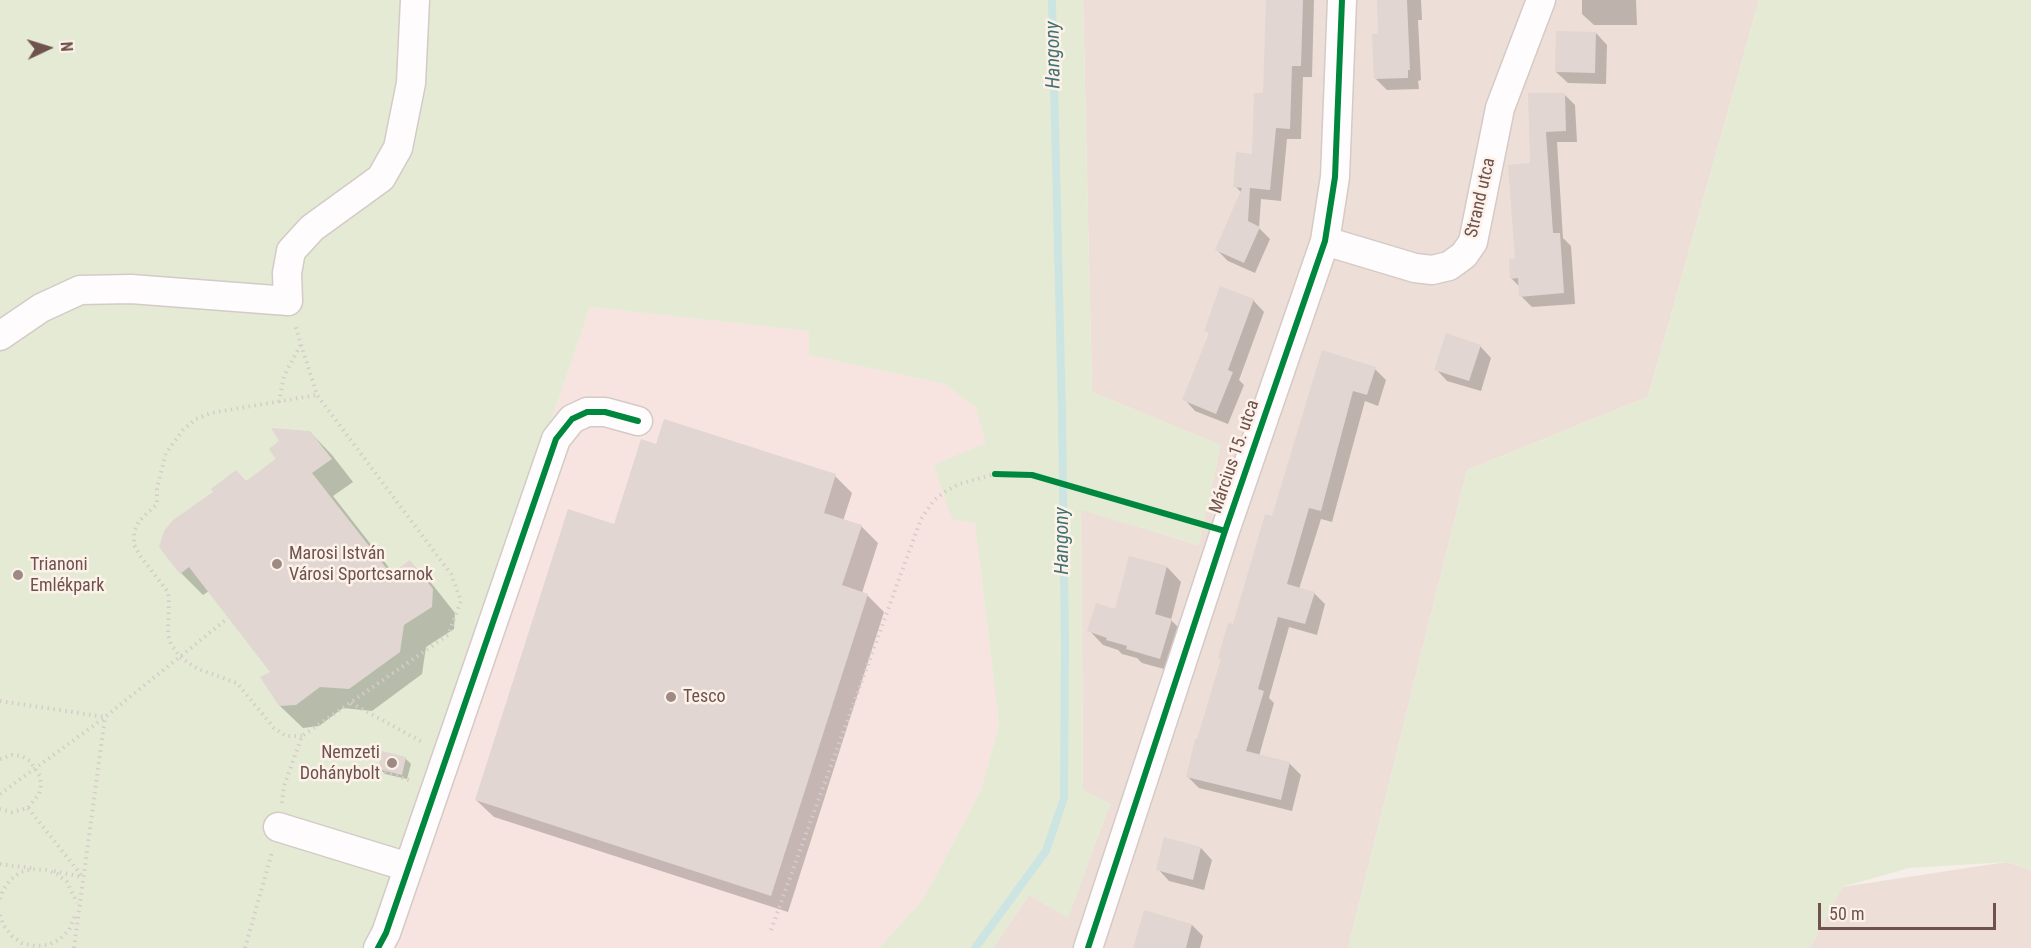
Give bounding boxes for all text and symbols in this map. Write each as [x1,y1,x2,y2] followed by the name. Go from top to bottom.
[18,18,78,78] north arrow
[1041,21,1067,89] water label: Hangony
[57,41,76,52] text: N
[1461,156,1501,240] street label: Strand utca
[1205,397,1265,517] street label: Március 15. utca
[1051,507,1075,575] water label: Hangony
[289,543,433,586] place label: Marosi István Városi Sportcsarnok
[30,554,104,596] place label: Trianoni Emlékpark
[270,557,284,571] marker: Marosi István Városi Sportcsarnok
[11,568,25,582] marker: Trianoni Emlékpark
[683,686,725,708] place label: Tesco
[664,690,678,704] marker: Tesco
[300,742,380,784] place label: Nemzeti Dohánybolt
[385,756,399,770] marker: Nemzeti Dohánybolt
[1821,891,2000,929] scale bar
[1829,903,1864,924] text: 50 m

